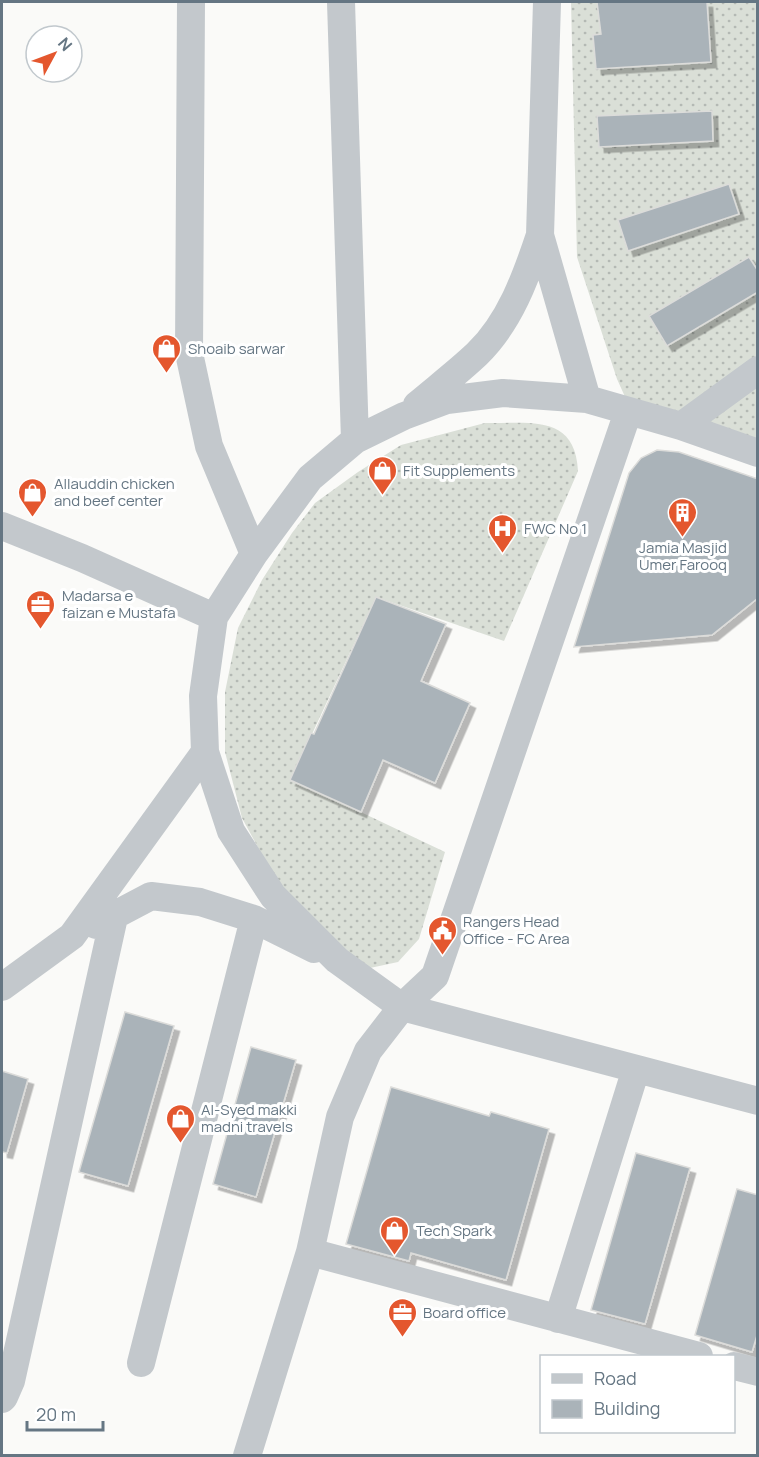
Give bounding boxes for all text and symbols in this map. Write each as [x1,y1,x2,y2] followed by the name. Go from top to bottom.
[24,24,84,84] north arrow
[53,33,77,56] text: N
[151,332,183,374] shop icon: Shoaib sarwar
[188,338,286,359] place label: Shoaib sarwar
[366,454,398,496] shop icon: Fit Supplements
[403,460,515,481] place label: Fit Supplements
[54,473,175,511] place label: Allauddin chicken and beef center
[17,476,49,518] shop icon: Allauddin chicken and beef center
[667,496,699,538] building icon: Jamia Masjid Umer Farooq
[487,512,519,554] hospital icon: FWC No 1
[524,518,587,539] place label: FWC No 1
[639,537,727,575] place label: Jamia Masjid Umer Farooq
[62,585,176,623] place label: Madarsa e faizan e Mustafa
[25,588,57,630] office icon: Madarsa e faizan e Mustafa
[463,911,570,949] place label: Rangers Head Office - FC Area
[426,914,458,956] public building icon: Rangers Head Office - FC Area
[201,1099,297,1137] place label: Al-Syed makki madni travels
[164,1102,196,1144] shop icon: Al-Syed makki madni travels
[379,1214,411,1256] shop icon: Tech Spark
[416,1220,493,1241] place label: Tech Spark
[386,1296,418,1338] office icon: Board office
[423,1302,506,1323] place label: Board office
[540,1355,735,1433] legend
[594,1366,637,1390] text: Road
[27,1394,104,1432] scale bar
[594,1396,660,1420] text: Building
[36,1402,76,1426] text: 20 m

